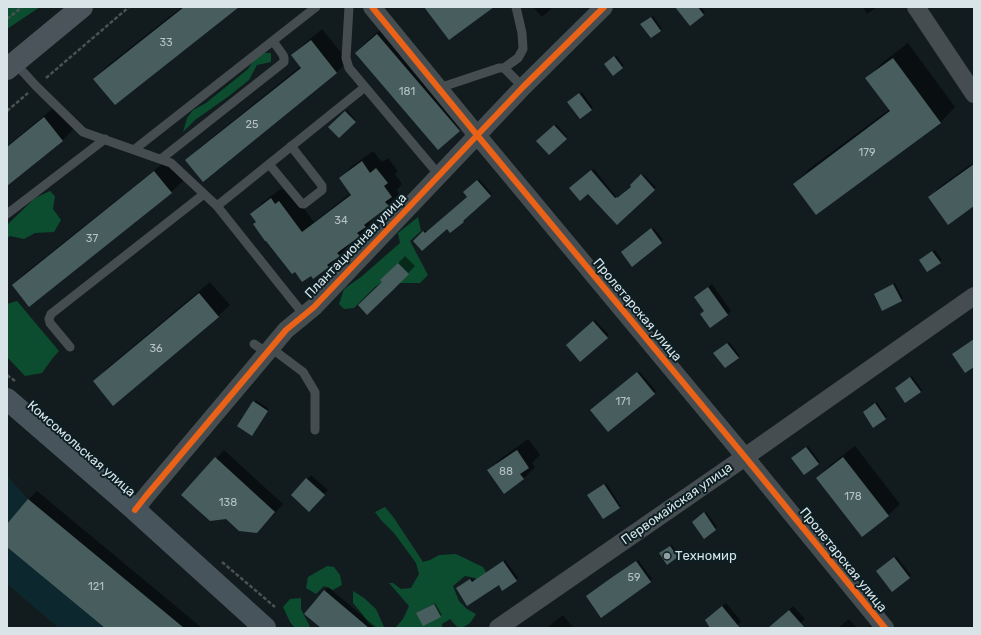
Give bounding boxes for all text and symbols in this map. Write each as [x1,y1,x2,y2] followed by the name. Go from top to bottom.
[159,36,173,50] house number: 33
[399,85,415,99] house number: 181
[246,118,258,132] house number: 25
[859,146,875,160] house number: 179
[302,190,410,302] street label: Плантационная улица
[334,214,348,228] house number: 34
[86,232,98,246] house number: 37
[589,255,685,365] street label: Пролетарская улица
[149,342,163,356] house number: 36
[615,395,631,409] house number: 171
[24,398,138,500] street label: Комсомольская улица
[618,460,736,548] street label: Первомайская улица
[499,465,513,479] house number: 88
[844,490,862,504] house number: 178
[219,496,237,510] house number: 138
[796,505,890,615] street label: Пролетарская улица
[675,548,737,564] place label: Техномир
[662,551,672,561] marker: Техномир
[627,571,641,585] house number: 59
[88,580,104,594] house number: 121

